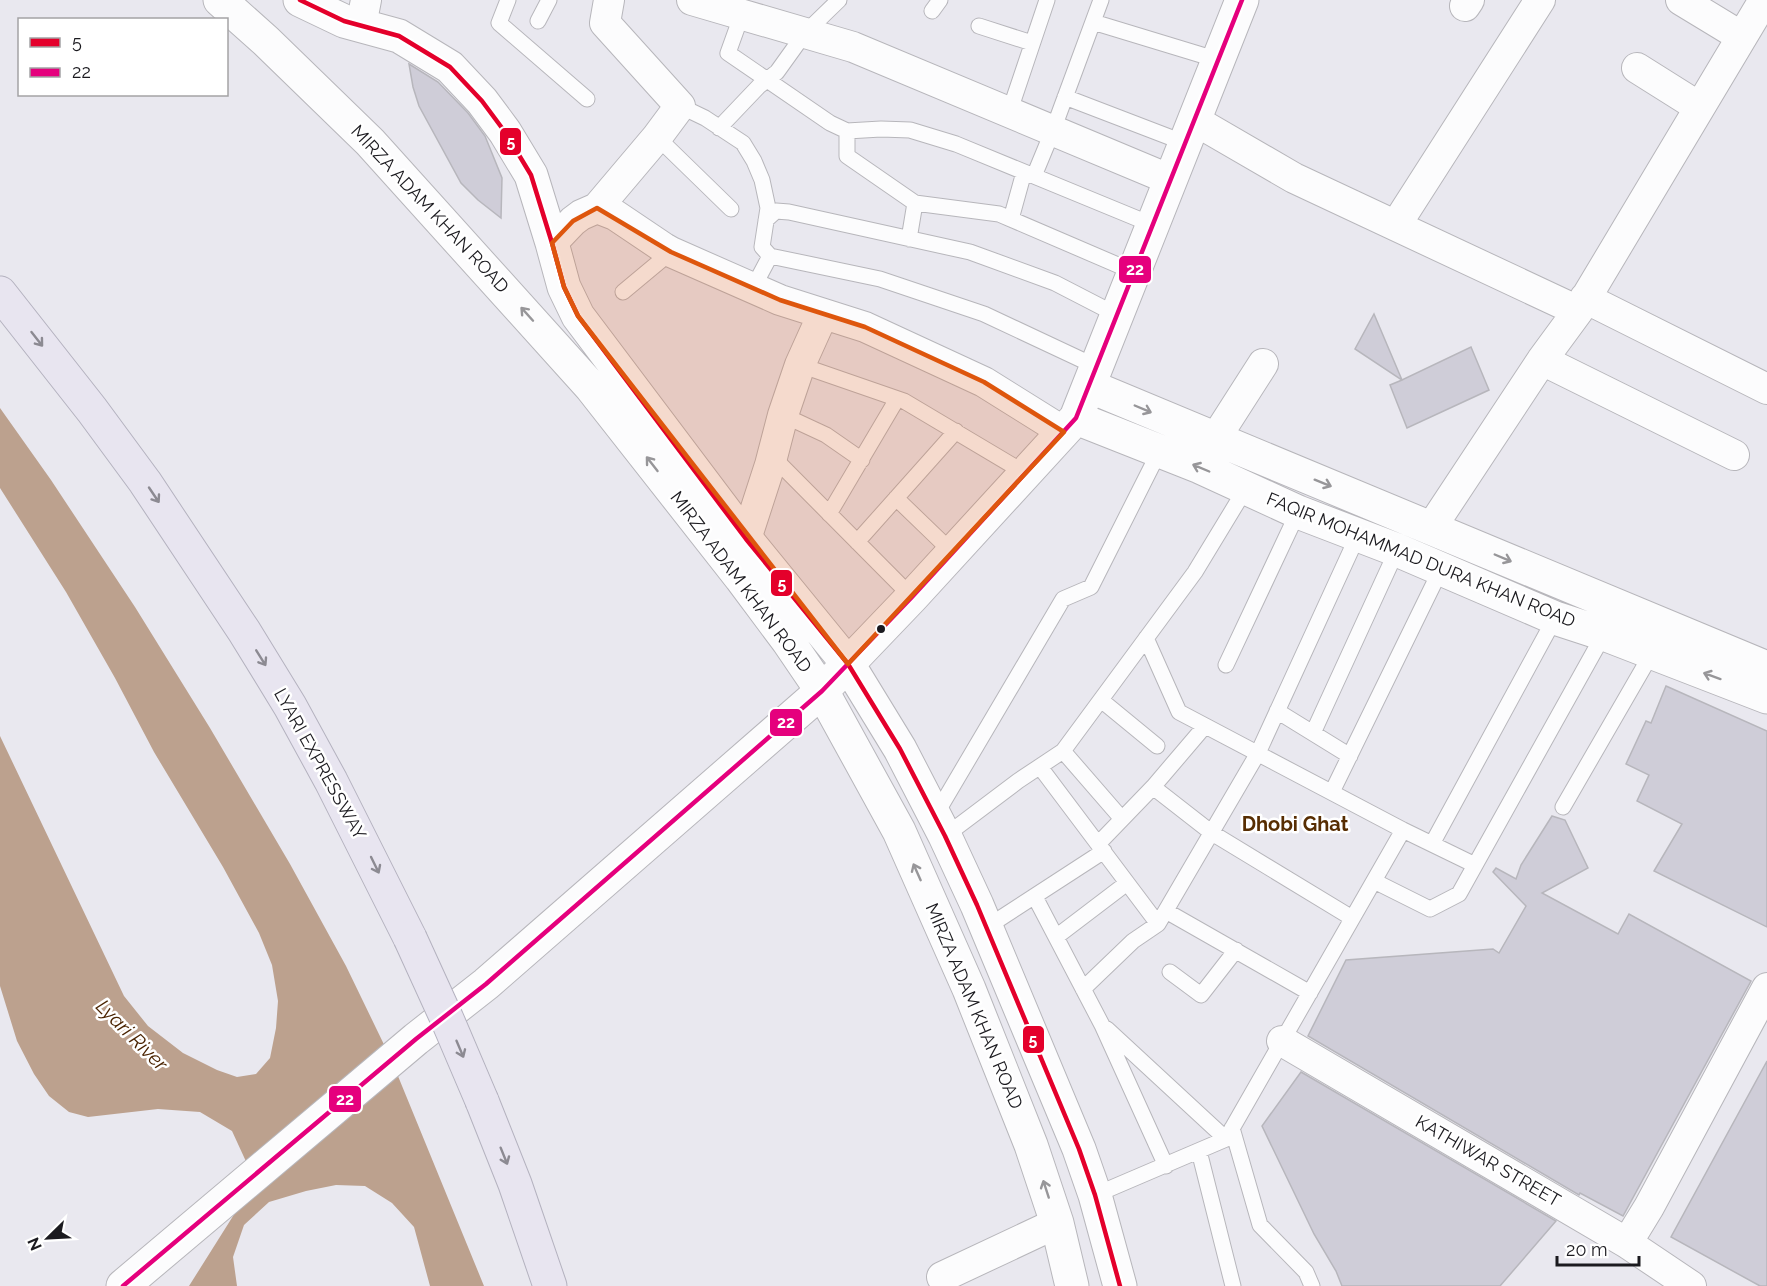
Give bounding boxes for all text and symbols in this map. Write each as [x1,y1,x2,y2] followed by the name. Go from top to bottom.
[18,18,228,96] legend
[72,31,82,52] text: 5
[72,61,91,82] text: 22
[347,121,514,297] street label: MIRZA ADAM KHAN ROAD
[499,127,522,156] line badge: 5
[507,132,516,151] text: 5
[1118,255,1152,284] line badge: 22
[1126,260,1144,279] text: 22
[520,307,534,322] one-way arrow
[30,331,43,347] one-way arrow
[1134,403,1152,415] one-way arrow
[645,456,658,472] one-way arrow
[1193,462,1211,473] one-way arrow
[1314,478,1332,489] one-way arrow
[148,486,160,502] one-way arrow
[666,487,816,677] street label: MIRZA ADAM KHAN ROAD
[1264,488,1579,631] street label: FAQIR MOHAMMAD DURA KHAN ROAD
[1494,553,1512,564] one-way arrow
[770,569,793,597] line badge: 5
[778,574,787,593] text: 5
[875,623,887,635] unlabelled marker
[255,649,267,666] one-way arrow
[1704,669,1722,680] one-way arrow
[270,684,371,843] street label: LYARI EXPRESSWAY
[769,708,803,737] line badge: 22
[777,713,795,732] text: 22
[1242,812,1349,836] district label: Dhobi Ghat
[370,856,381,874] one-way arrow
[911,864,922,882] one-way arrow
[922,900,1027,1112] street label: MIRZA ADAM KHAN ROAD
[91,994,174,1077] water label: Lyari River
[1022,1025,1045,1054] line badge: 5
[1029,1030,1038,1049] text: 5
[455,1039,466,1057] one-way arrow
[328,1085,362,1113] line badge: 22
[336,1090,354,1109] text: 22
[1412,1110,1565,1211] street label: KATHIWAR STREET
[499,1146,510,1164] one-way arrow
[1039,1180,1050,1199] one-way arrow
[18,1208,78,1268] north arrow
[1557,1229,1640,1267] scale bar
[24,1234,46,1253] text: N
[1566,1239,1608,1260] text: 20 m

